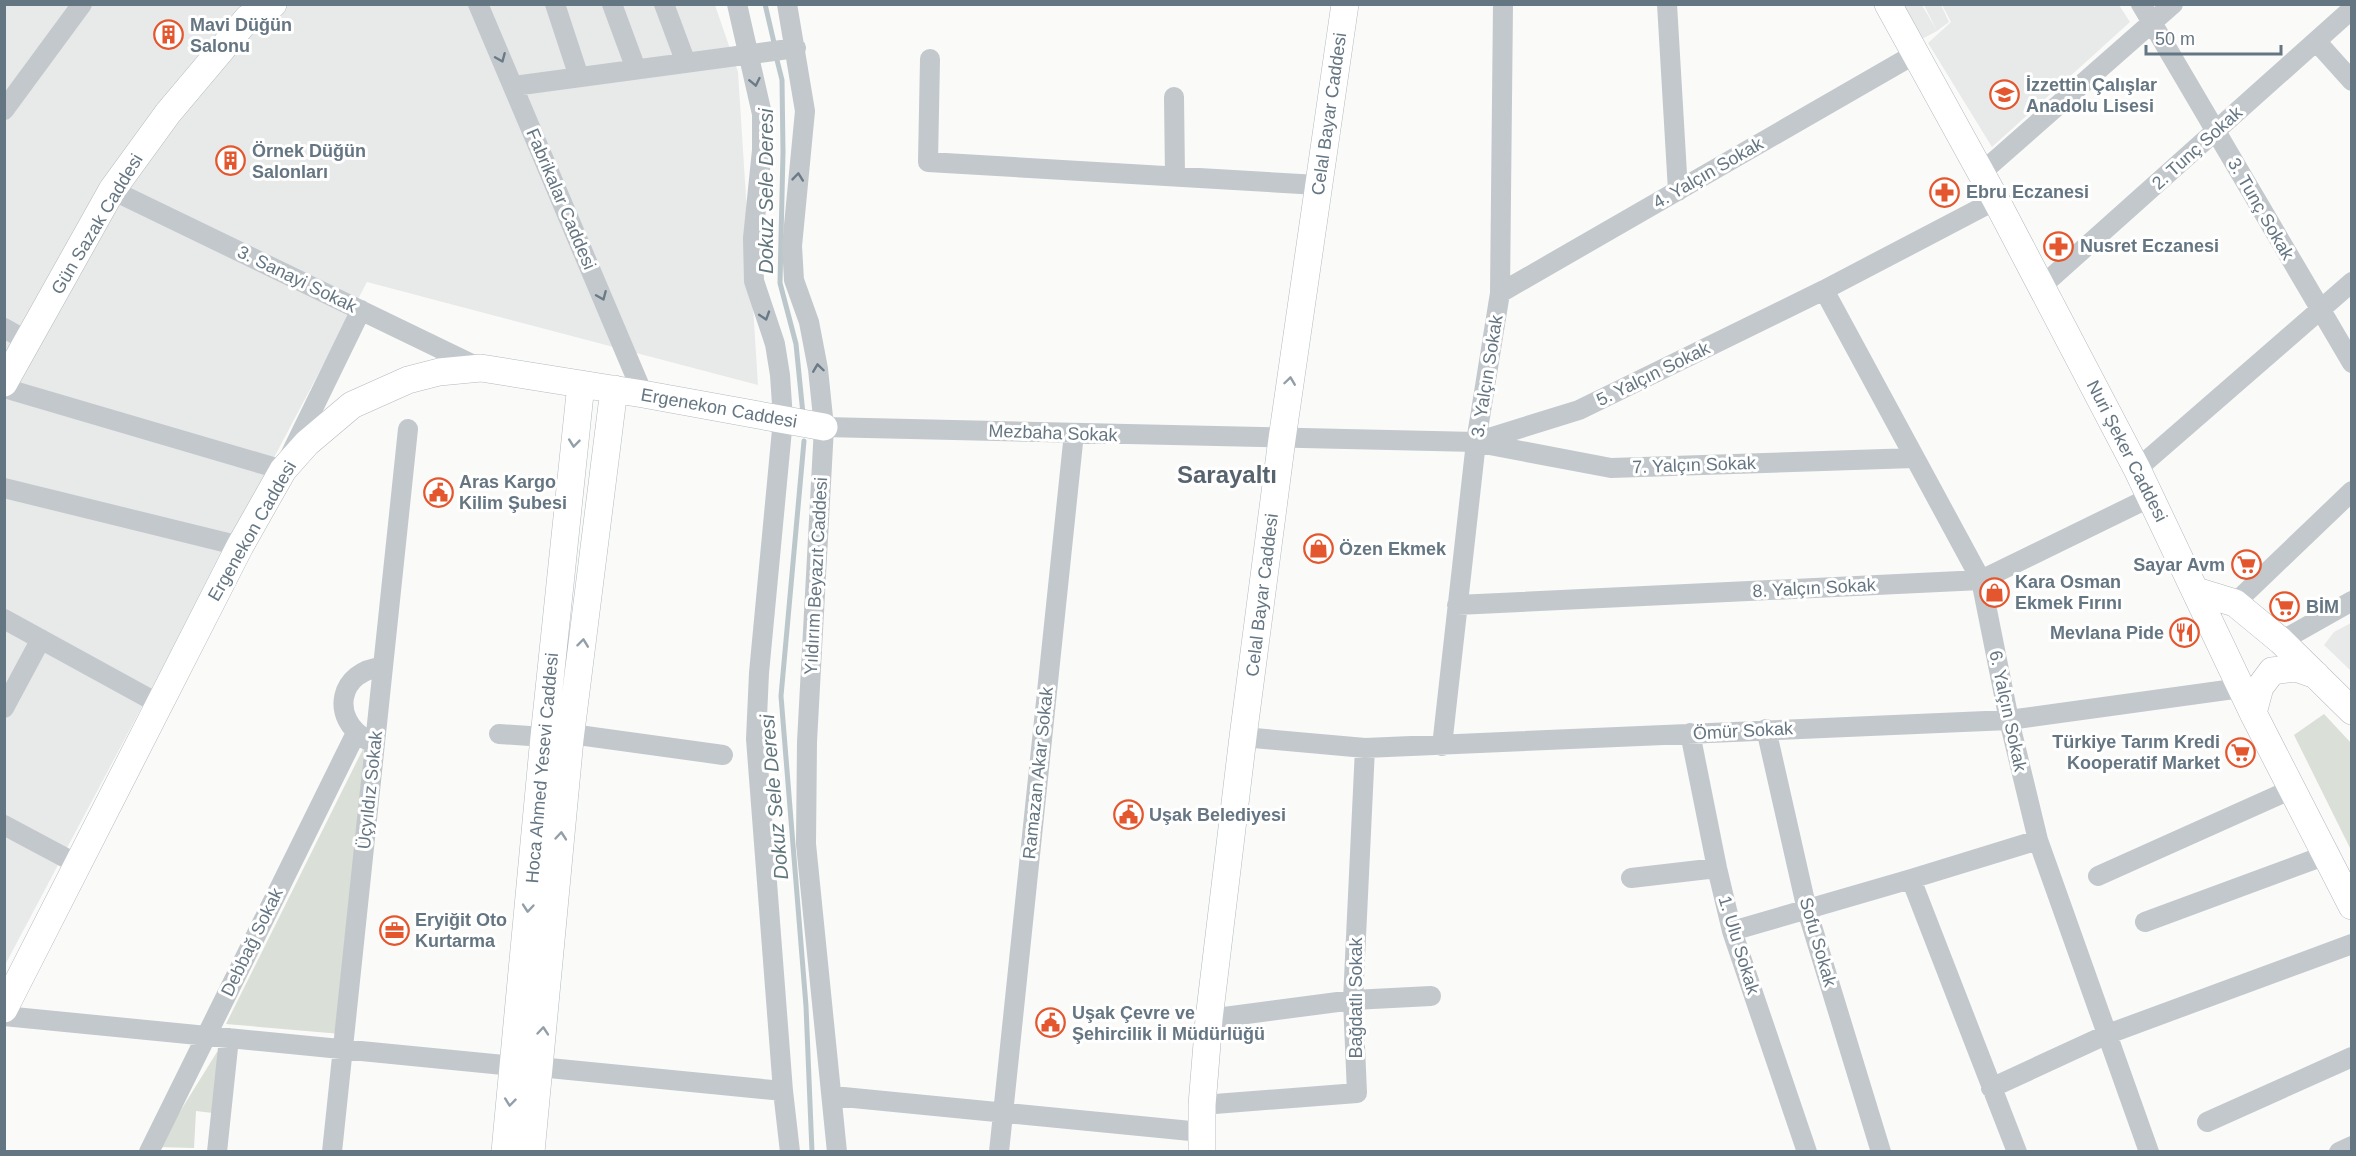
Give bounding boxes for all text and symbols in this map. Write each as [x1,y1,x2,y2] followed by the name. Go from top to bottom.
[190,15,292,56] place label: Mavi Düğün Salonu
[2146,18,2281,56] scale bar
[153,19,185,51] building icon: Mavi Düğün Salonu
[2155,29,2195,49] text: 50 m
[1308,31,1350,197] street label: Celal Bayar Caddesi
[494,52,506,63] one-way arrow
[2026,75,2157,116] place label: İzzettin Çalışlar Anadolu Lisesi
[748,77,761,87] one-way arrow
[1989,79,2021,111] school or university icon: İzzettin Çalışlar Anadolu Lisesi
[2148,102,2247,194] street label: 2. Tunç Sokak
[755,108,777,274] water label: Dokuz Sele Deresi
[522,126,600,272] street label: Fabrikalar Caddesi
[1650,133,1767,213] street label: 4. Yalçın Sokak
[252,141,366,182] place label: Örnek Düğün Salonları
[215,145,247,177] building icon: Örnek Düğün Salonları
[47,150,147,298] street label: Gün Sazak Caddesi
[2224,155,2299,264] street label: 3. Tunç Sokak
[791,173,804,182] one-way arrow
[1929,176,1961,208] pharmacy icon: Ebru Eczanesi
[1966,182,2089,202] place label: Ebru Eczanesi
[2043,230,2075,262] pharmacy icon: Nusret Eczanesi
[2080,236,2219,256] place label: Nusret Eczanesi
[234,242,361,317] street label: 3. Sanayi Sokak
[595,289,607,300] one-way arrow
[758,310,771,321] one-way arrow
[1467,313,1507,439] street label: 3. Yalçın Sokak
[1593,338,1714,410] street label: 5. Yalçın Sokak
[812,364,824,373] one-way arrow
[1284,376,1296,385] one-way arrow
[2083,377,2171,525] street label: Nuri Şeker Caddesi
[639,384,799,432] street label: Ergenekon Caddesi
[988,421,1119,445] street label: Mezbaha Sokak
[569,438,581,447] one-way arrow
[1632,453,1757,477] street label: 7. Yalçın Sokak
[204,458,300,604] street label: Ergenekon Caddesi
[1177,461,1277,488] district label: Sarayaltı
[459,472,567,513] place label: Aras Kargo Kilim Şubesi
[422,476,454,508] public building icon: Aras Kargo Kilim Şubesi
[801,477,831,675] street label: Yıldırım Beyazıt Caddesi
[1242,512,1282,678] street label: Celal Bayar Caddesi
[1302,533,1334,565] shop icon: Özen Ekmek
[1339,539,1447,559] place label: Özen Ekmek
[2230,549,2262,581] supermarket icon: Sayar Avm
[2133,555,2225,575] place label: Sayar Avm
[2015,572,2122,613] place label: Kara Osman Ekmek Fırını
[1752,575,1877,601] street label: 8. Yalçın Sokak
[1978,576,2010,608] shop icon: Kara Osman Ekmek Fırını
[2269,591,2301,623] supermarket icon: BİM
[2306,597,2339,617] place label: BİM
[2169,617,2201,649] restaurant icon: Mevlana Pide
[2050,623,2164,643] place label: Mevlana Pide
[576,638,588,647] one-way arrow
[1985,649,2031,774] street label: 6. Yalçın Sokak
[522,652,562,884] street label: Hoca Ahmed Yesevi Caddesi
[1019,685,1057,860] street label: Ramazan Akar Sokak
[756,713,792,880] water label: Dokuz Sele Deresi
[1693,718,1794,744] street label: Ömür Sokak
[354,729,386,850] street label: Üçyıldız Sokak
[2052,732,2220,773] place label: Türkiye Tarım Kredi Kooperatif Market
[2225,736,2257,768] supermarket icon: Türkiye Tarım Kredi Kooperatif Market
[1112,799,1144,831] public building icon: Uşak Belediyesi
[1149,805,1286,825] place label: Uşak Belediyesi
[554,832,567,841] one-way arrow
[217,884,287,999] street label: Debbağ Sokak
[1715,893,1764,998] street label: 1. Ulu Sokak
[1796,895,1841,990] street label: Sofu Sokak
[522,904,535,913] one-way arrow
[415,910,507,951] place label: Eryiğit Oto Kurtarma
[378,914,410,946] office icon: Eryiğit Oto Kurtarma
[1346,936,1366,1059] street label: Bağdatlı Sokak
[1072,1003,1265,1044] place label: Uşak Çevre ve Şehircilik İl Müdürlüğü
[1035,1007,1067,1039] public building icon: Uşak Çevre ve Şehircilik İl Müdürlüğü
[536,1026,549,1035] one-way arrow
[504,1098,517,1107] one-way arrow

